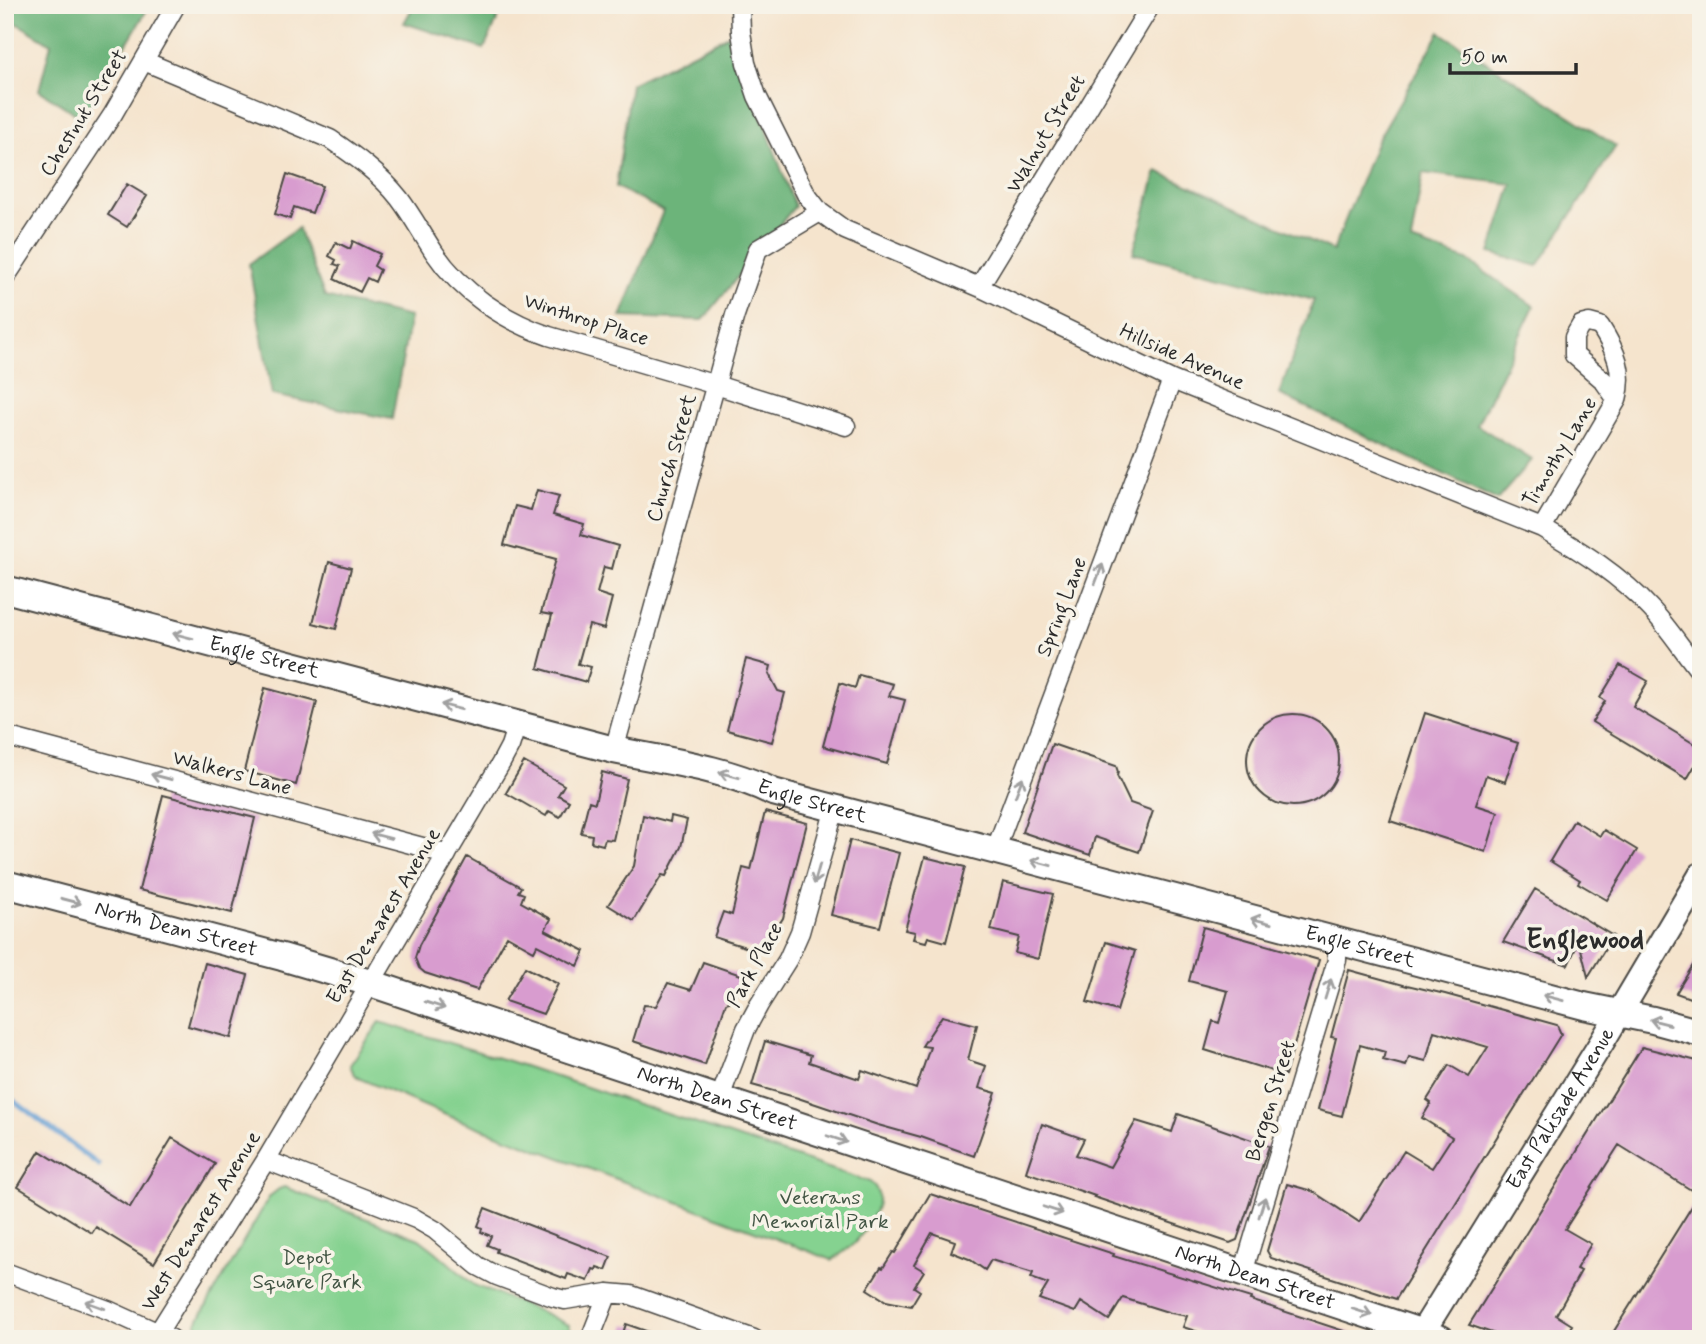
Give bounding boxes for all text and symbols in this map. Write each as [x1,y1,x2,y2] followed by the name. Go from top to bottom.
[1450,32,1576,76] scale bar
[1461,43,1508,71] text: 50 m
[34,44,134,182] street label: Chestnut Street
[1000,70,1092,198] street label: Walnut Street
[520,287,652,353] street label: Winthrop Place
[1115,317,1249,397] street label: Hillside Avenue
[640,390,704,525] street label: Church Street
[1516,392,1604,512] street label: Timothy Lane
[1030,553,1096,662] street label: Spring Lane
[1094,564,1106,586] one-way arrow
[173,629,195,642] one-way arrow
[206,630,323,686] street label: Engle Street
[440,700,463,713] one-way arrow
[169,744,295,802] street label: Walkers Lane
[718,768,740,781] one-way arrow
[151,770,173,783] one-way arrow
[753,772,871,830] street label: Engle Street
[1014,777,1026,799] one-way arrow
[320,823,448,1009] street label: East Demarest Avenue
[370,829,393,842] one-way arrow
[1031,856,1053,869] one-way arrow
[810,862,823,885] one-way arrow
[92,894,261,964] street label: North Dean Street
[59,895,82,908] one-way arrow
[1251,914,1273,927] one-way arrow
[720,917,790,1013] street label: Park Place
[1302,919,1419,975] street label: Engle Street
[1526,922,1644,962] district label: Englewood
[1322,979,1335,1001] one-way arrow
[1542,991,1564,1004] one-way arrow
[423,1000,445,1013] one-way arrow
[1649,1015,1672,1028] one-way arrow
[1500,1022,1621,1195] street label: East Palisade Avenue
[1239,1037,1304,1165] street label: Bergen Street
[633,1059,801,1138] street label: North Dean Street
[134,1126,268,1316] street label: West Demarest Avenue
[825,1134,847,1146] one-way arrow
[751,1184,889,1236] park label: Veterans Memorial Park
[1257,1197,1270,1219] one-way arrow
[1042,1204,1064,1217] one-way arrow
[1171,1238,1339,1317] street label: North Dean Street
[252,1244,362,1296] park label: Depot Square Park
[85,1298,107,1310] one-way arrow
[1351,1306,1373,1319] one-way arrow

